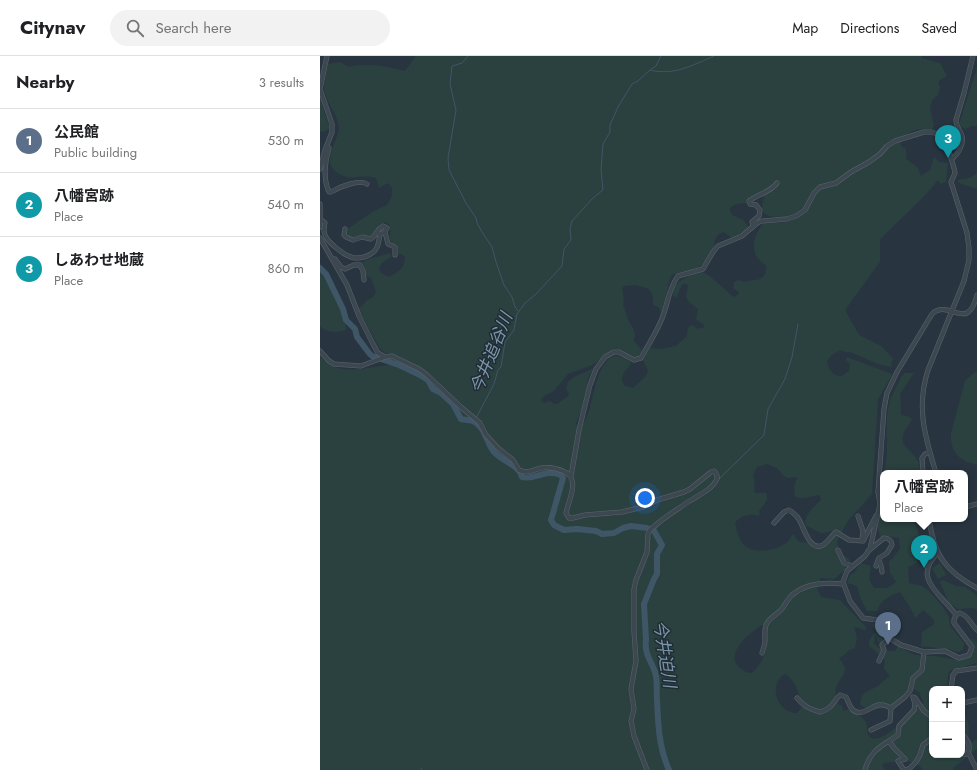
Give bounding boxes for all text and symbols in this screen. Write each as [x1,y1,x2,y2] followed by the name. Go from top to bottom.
[110,10,390,46] search box
[20,14,86,41] text: Citynav
[124,17,146,39] icon: search
[156,17,231,39] text: Search here
[792,18,818,38] text: Map
[840,18,900,38] text: Directions
[922,18,957,38] text: Saved
[16,70,74,94] text: Nearby
[259,73,304,92] text: 3 results
[54,121,99,143] text: 公民館
[935,125,961,158] pin: 3
[26,131,32,150] text: 1
[268,131,304,150] text: 530 m
[54,143,137,162] text: Public building
[54,185,114,207] text: 八幡宮跡
[25,195,33,214] text: 2
[267,195,304,214] text: 540 m
[54,207,83,226] text: Place
[54,249,144,271] text: しあわせ地蔵
[25,259,33,278] text: 3
[268,259,304,278] text: 860 m
[54,271,83,290] text: Place
[464,307,519,397] water label: 今井追谷川
[880,470,968,522] popup
[894,476,954,498] text: 八幡宮跡
[635,488,655,508] your location
[894,498,923,517] text: Place
[911,535,937,568] pin: 2
[875,612,901,645] pin: 1
[648,619,682,691] water label: 今井迫川
[929,686,965,758] map controls
[929,686,965,722] button: +
[929,722,965,758] button: −

